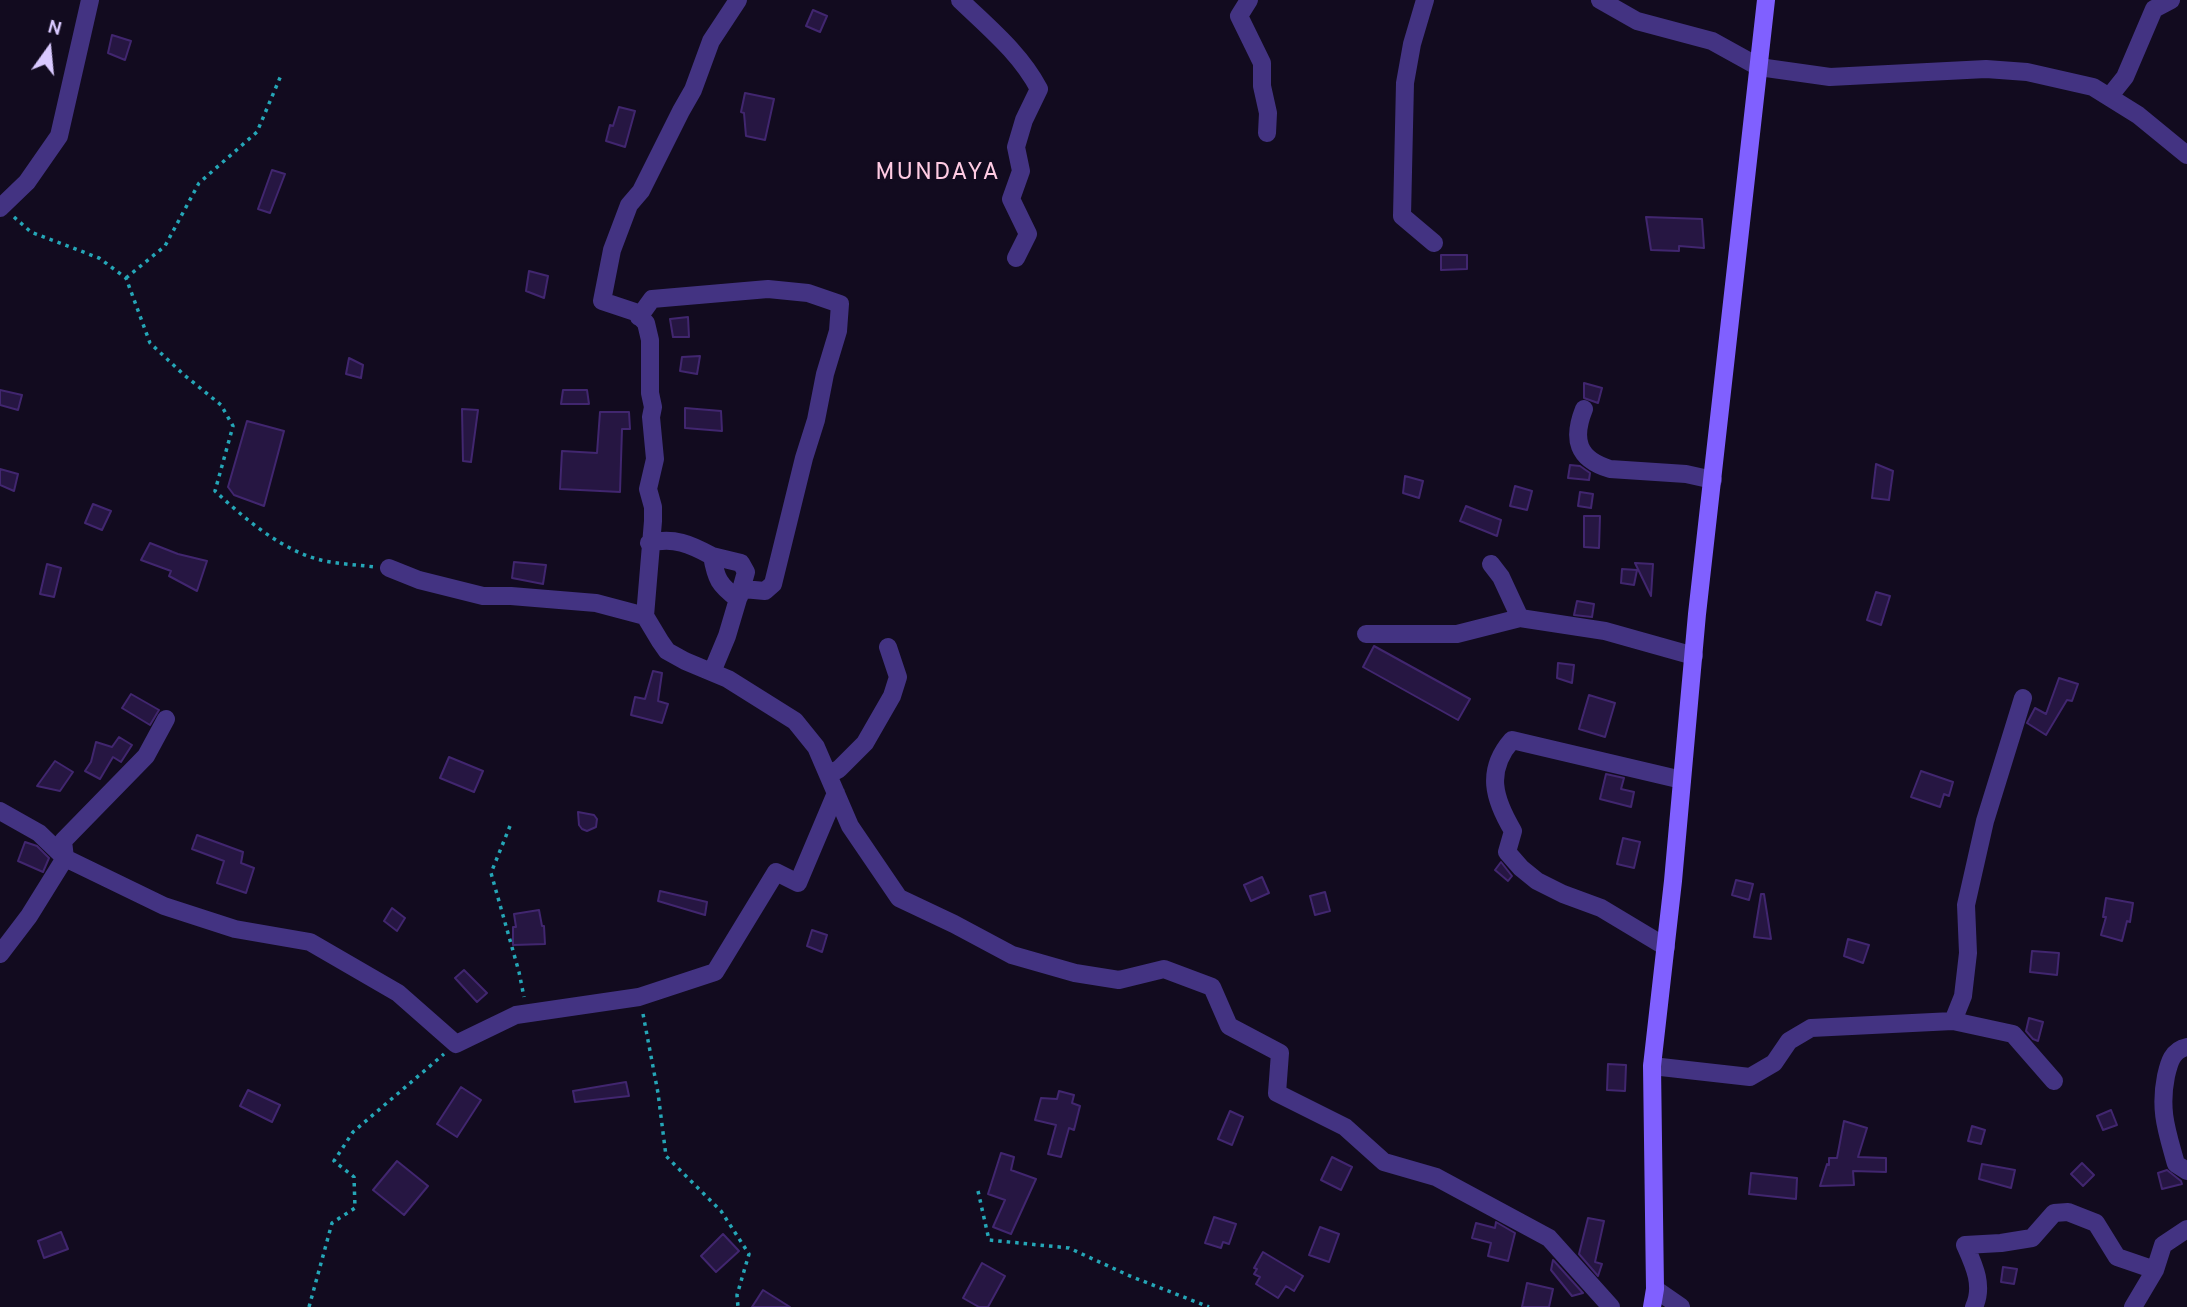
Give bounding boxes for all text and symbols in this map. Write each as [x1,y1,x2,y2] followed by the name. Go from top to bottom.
[14,14,84,84] north arrow
[45,15,64,42] text: N
[876,160,1000,188] district label: MUNDAYA

